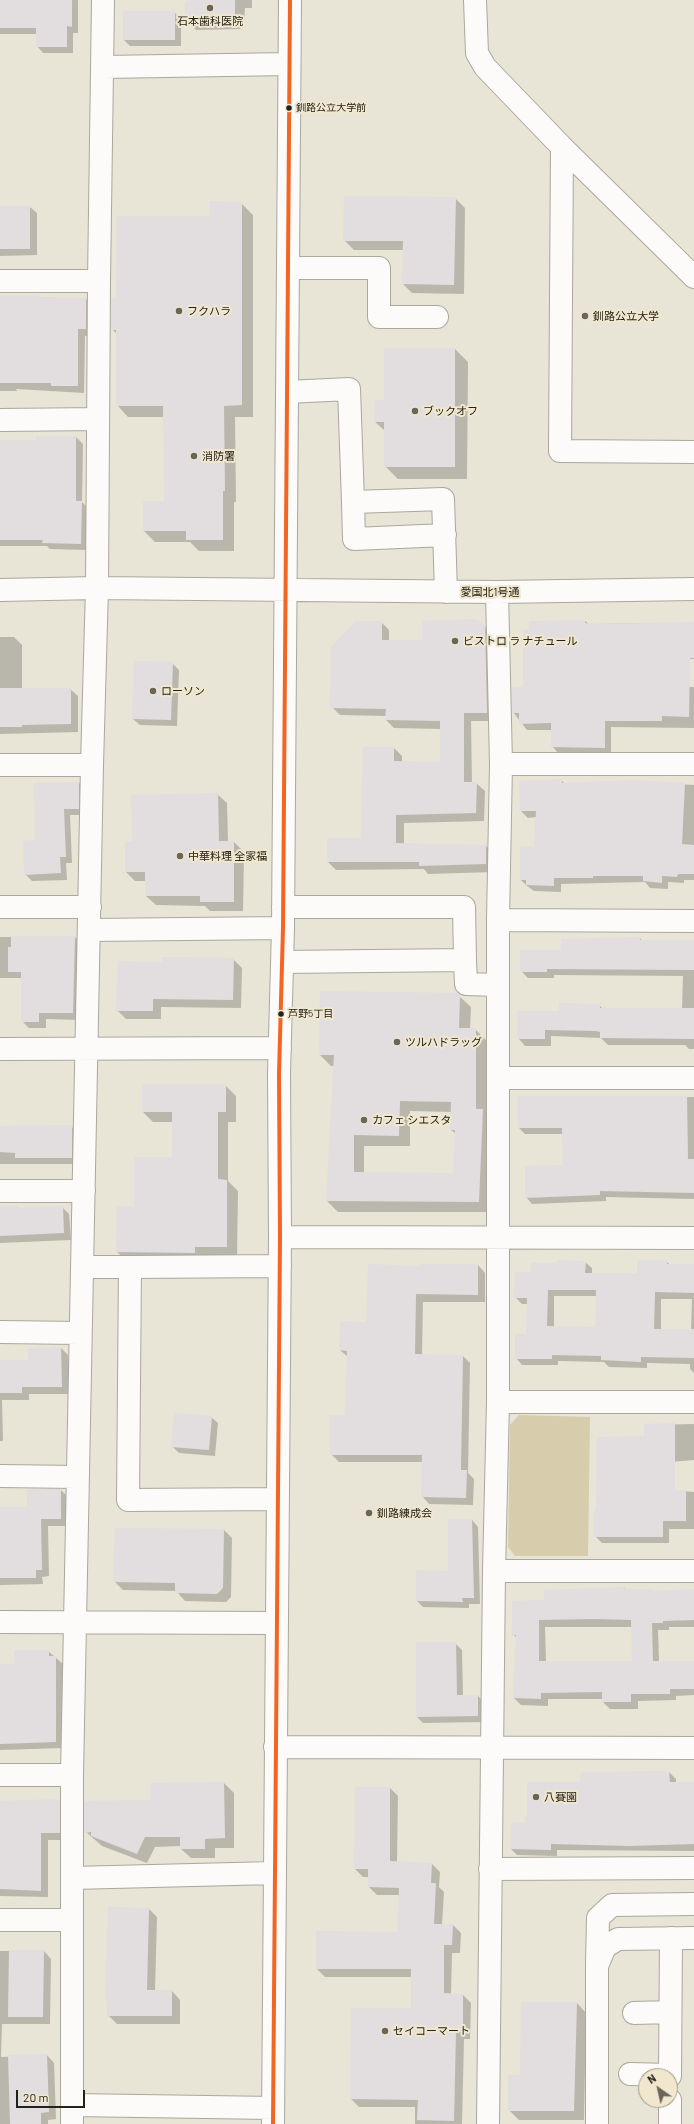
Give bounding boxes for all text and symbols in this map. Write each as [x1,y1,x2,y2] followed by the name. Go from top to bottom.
[205,3,215,13] marker: 石本歯科医院
[177,14,243,28] place label: 石本歯科医院
[296,102,366,114] place label: 釧路公立大学前
[284,103,294,113] marker: 釧路公立大学前
[187,304,231,318] place label: フクハラ
[174,306,184,316] marker: フクハラ
[593,309,659,323] place label: 釧路公立大学
[580,311,590,321] marker: 釧路公立大学
[423,404,478,418] place label: ブックオフ
[410,406,420,416] marker: ブックオフ
[202,449,235,463] place label: 消防署
[189,451,199,461] marker: 消防署
[461,585,519,599] street label: 愛国北1号通
[463,634,577,648] place label: ビストロ ラ ナチュール
[450,636,460,646] marker: ビストロ ラ ナチュール
[161,684,205,698] place label: ローソン
[148,686,158,696] marker: ローソン
[188,849,267,863] place label: 中華料理 全家福
[175,851,185,861] marker: 中華料理 全家福
[288,1008,333,1020] place label: 芦野5丁目
[276,1009,286,1019] marker: 芦野5丁目
[405,1035,482,1049] place label: ツルハドラッグ
[392,1037,402,1047] marker: ツルハドラッグ
[372,1113,451,1127] place label: カフェ シエスタ
[359,1115,369,1125] marker: カフェ シエスタ
[377,1506,432,1520] place label: 釧路練成会
[364,1508,374,1518] marker: 釧路練成会
[544,1790,577,1804] place label: 八賽園
[531,1792,541,1802] marker: 八賽園
[393,2024,470,2038] place label: セイコーマート
[380,2026,390,2036] marker: セイコーマート
[638,2068,678,2108] north arrow
[645,2071,658,2086] text: N
[18,2082,87,2108] scale bar
[23,2090,49,2104] text: 20 m

